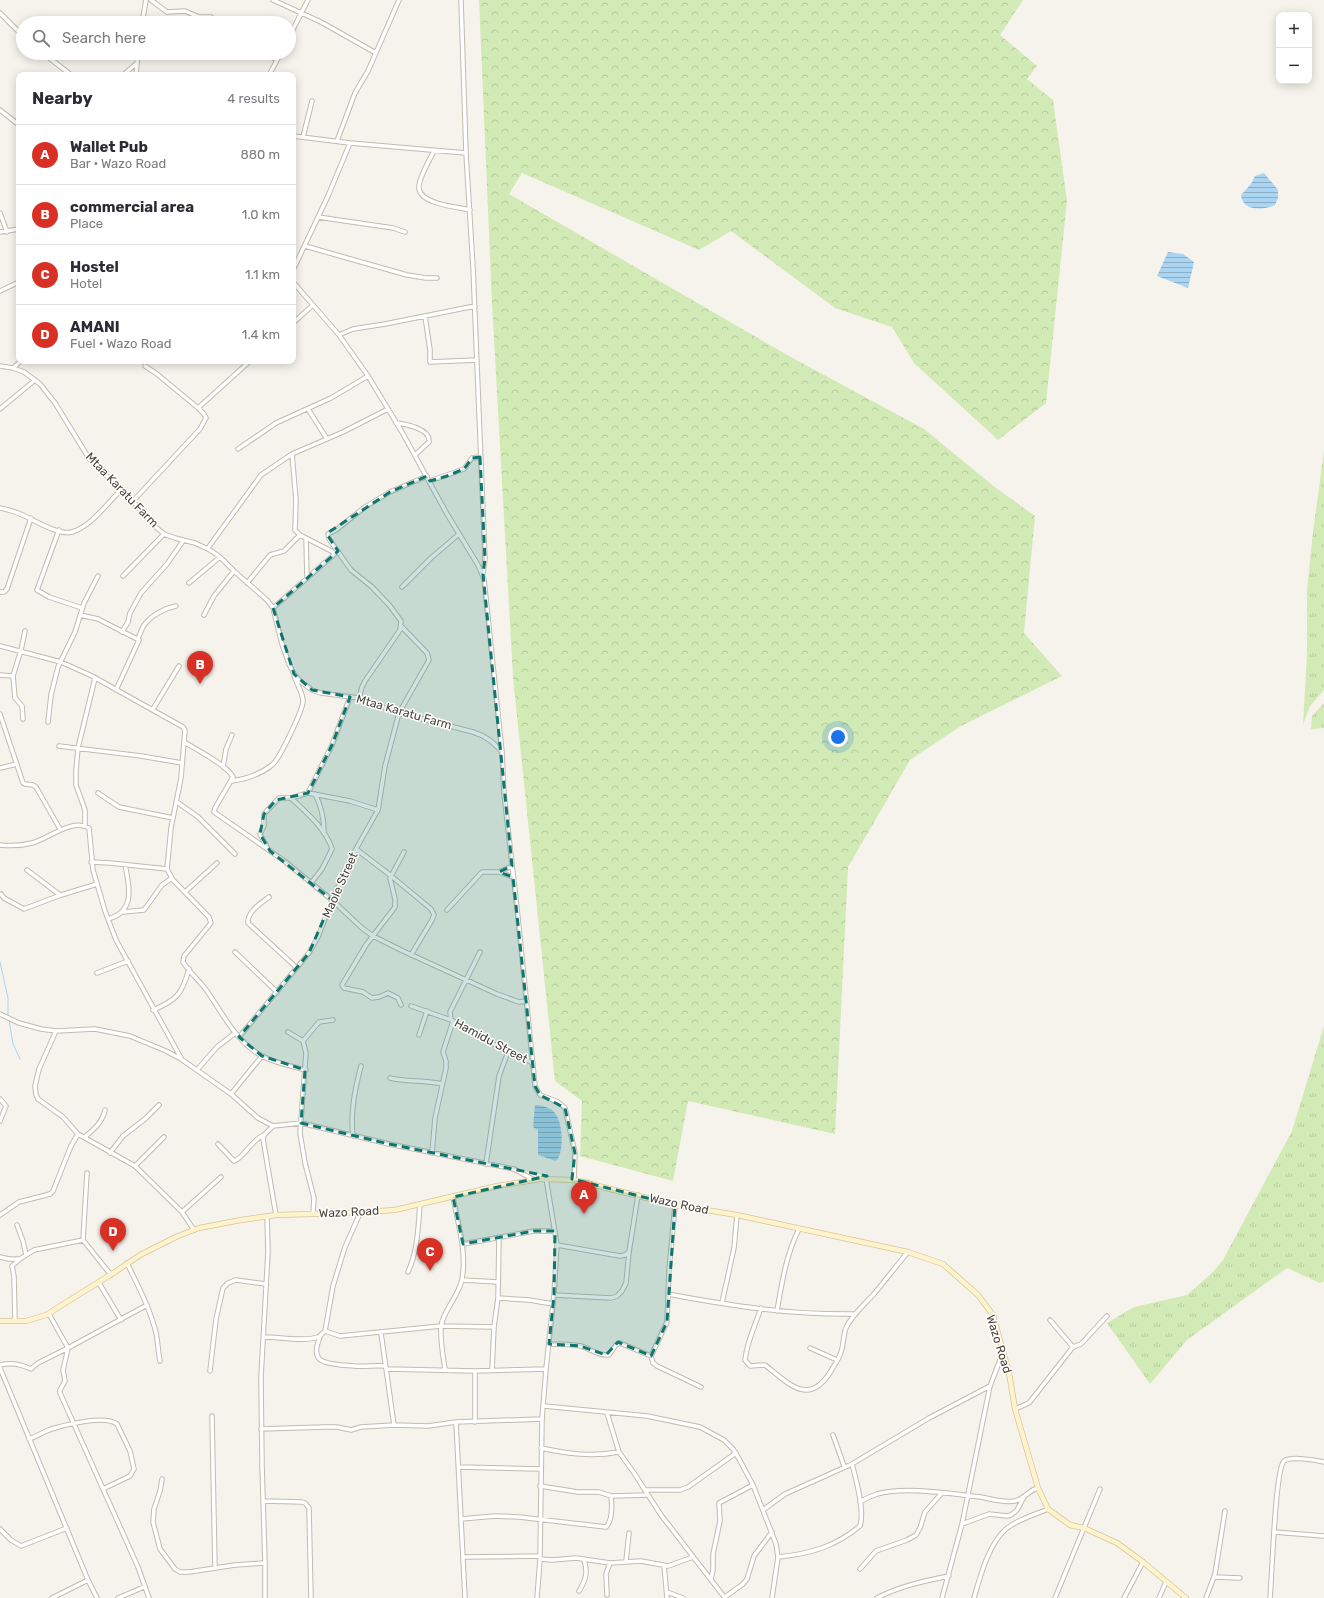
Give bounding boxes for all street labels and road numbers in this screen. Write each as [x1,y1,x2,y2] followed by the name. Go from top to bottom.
[83,450,161,530] street label: Mtaa Karatu Farm
[355,692,453,732] street label: Mtaa Karatu Farm
[319,850,361,920] street label: Maole Street
[452,1016,530,1066] street label: Hamidu Street
[648,1191,710,1217] street label: Wazo Road
[319,1203,379,1221] street label: Wazo Road
[983,1313,1015,1375] street label: Wazo Road

